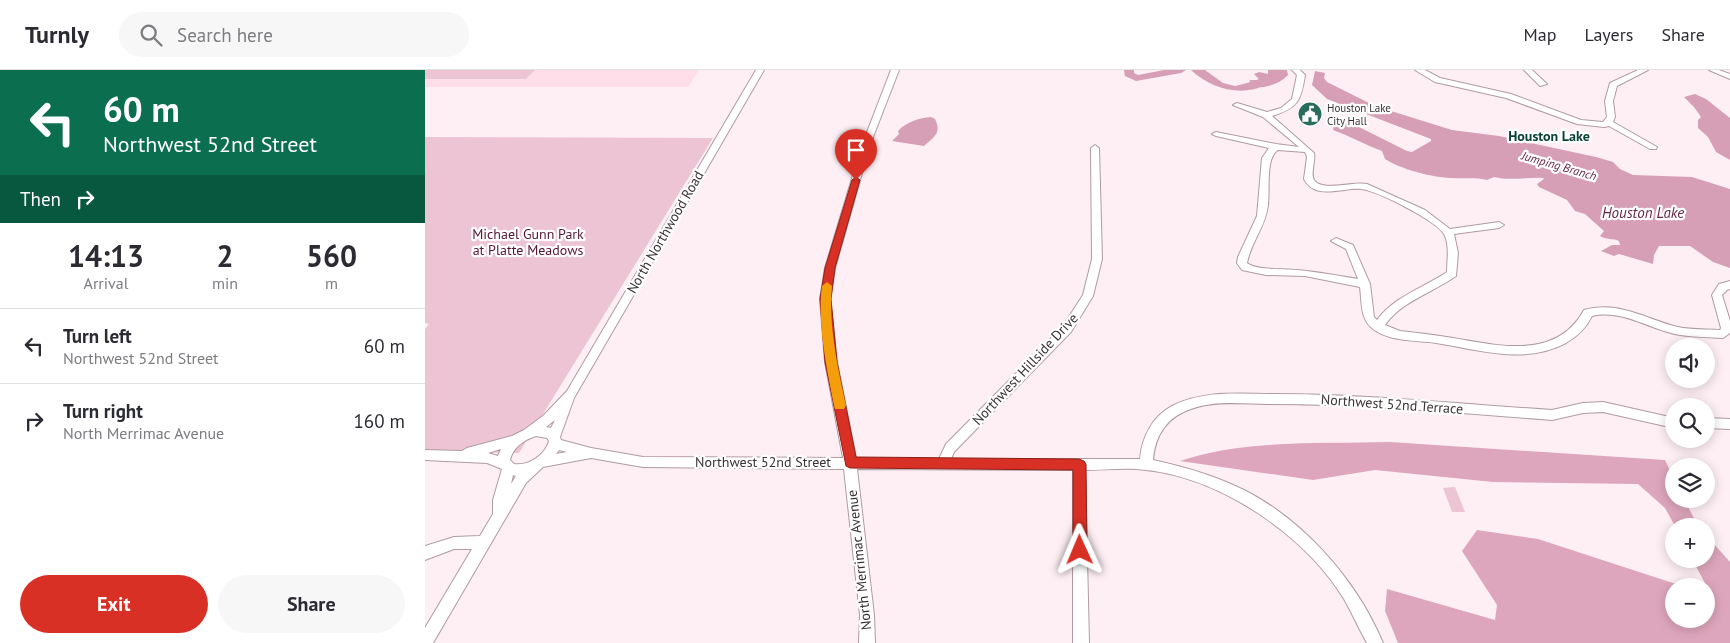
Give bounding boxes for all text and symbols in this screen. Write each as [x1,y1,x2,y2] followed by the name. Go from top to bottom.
[119,12,469,57] search box
[25,19,89,50] text: Turnly
[137,21,165,49] icon: search
[177,23,273,47] text: Search here
[1524,23,1556,46] text: Map
[1584,23,1633,46] text: Layers
[1661,23,1705,46] text: Share
[103,86,180,132] text: 60 m
[20,90,85,155] icon: left
[1297,101,1323,127] public building icon: Houston Lake City Hall
[1327,101,1391,128] place label: Houston Lake City Hall
[1508,127,1590,145] district label: Houston Lake
[835,129,877,180] pin
[103,130,317,158] text: Northwest 52nd Street
[842,136,870,164] icon: arrive
[1519,147,1598,183] water label: Jumping Branch
[623,167,707,297] street label: North Northwood Road
[71,185,99,213] icon: right
[20,187,61,211] text: Then
[1602,203,1684,222] water label: Houston Lake
[472,225,584,259] park label: Michael Gunn Park at Platte Meadows
[68,236,144,275] text: 14:13
[217,236,234,275] text: 2
[306,236,357,275] text: 560
[84,273,128,293] text: Arrival
[212,273,238,293] text: min
[325,273,338,293] text: m
[968,309,1082,429] street label: Northwest Hillside Drive
[63,324,132,348] text: Turn left
[20,332,48,360] icon: left
[364,334,405,358] text: 60 m
[1665,338,1715,628] map controls
[1665,338,1715,388] button: sound
[63,348,219,368] text: Northwest 52nd Street
[1320,390,1464,418] street label: Northwest 52nd Terrace
[1665,398,1715,448] button: search
[63,399,143,423] text: Turn right
[20,407,48,435] icon: right
[353,409,405,433] text: 160 m
[63,423,224,443] text: North Merrimac Avenue
[695,453,831,471] street label: Northwest 52nd Street
[1665,458,1715,508] button: layers
[843,489,875,631] street label: North Merrimac Avenue
[1665,518,1715,568] button: +
[1053,523,1105,575] position arrow
[20,575,208,633] button: Exit
[218,575,405,633] button: Share
[1665,578,1715,628] button: −

